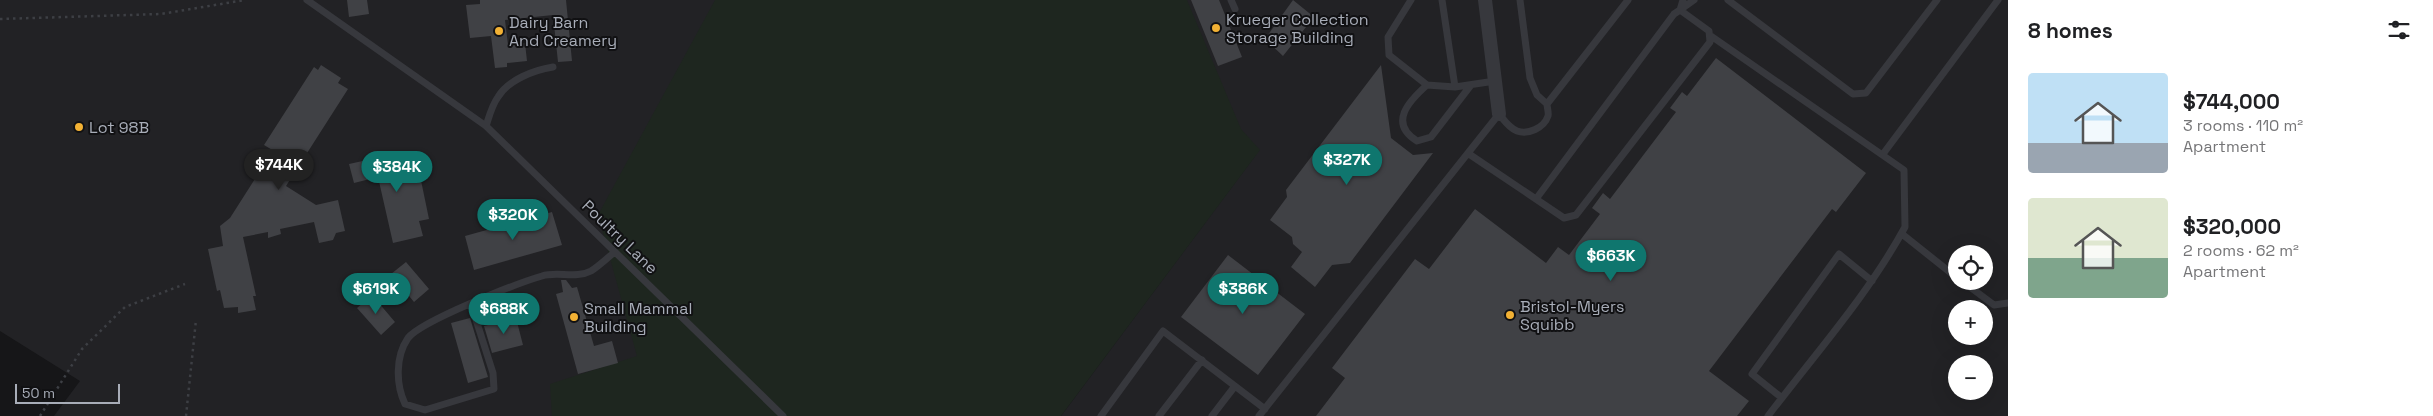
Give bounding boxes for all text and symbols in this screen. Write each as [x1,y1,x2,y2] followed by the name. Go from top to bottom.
[1226,9,1369,48] place label: Krueger Collection Storage Building
[509,12,617,51] place label: Dairy Barn And Creamery
[2385,16,2413,44] icon: filters
[2028,17,2113,44] text: 8 homes
[1210,22,1222,34] marker: Krueger Collection Storage Building
[493,25,505,37] marker: Dairy Barn And Creamery
[2183,88,2280,115] text: $744,000
[2068,93,2128,153] icon: home
[2183,115,2303,136] text: 3 rooms · 110 m²
[89,117,149,138] place label: Lot 98B
[73,121,85,133] marker: Lot 98B
[2183,136,2266,157] text: Apartment
[1312,144,1382,186] pin: $327K
[244,148,314,191] pin: $744K
[1323,149,1371,170] text: $327K
[362,150,432,193] pin: $384K
[255,154,303,175] text: $744K
[372,156,422,177] text: $384K
[578,196,662,278] street label: Poultry Lane
[478,198,548,241] pin: $320K
[488,204,538,225] text: $320K
[2183,213,2281,240] text: $320,000
[2068,218,2128,278] icon: home
[1576,240,1646,282] pin: $663K
[2183,240,2299,261] text: 2 rooms · 62 m²
[1586,245,1636,266] text: $663K
[1948,245,1993,400] map controls
[1948,245,1993,290] button: locate
[2183,261,2266,282] text: Apartment
[341,272,411,315] pin: $619K
[1208,272,1278,315] pin: $386K
[353,278,399,299] text: $619K
[1219,278,1267,299] text: $386K
[469,292,539,335] pin: $688K
[1520,296,1624,335] place label: Bristol-Myers Squibb
[480,298,528,319] text: $688K
[584,298,692,337] place label: Small Mammal Building
[1948,300,1993,345] button: +
[1504,309,1516,321] marker: Bristol-Myers Squibb
[568,311,580,323] marker: Small Mammal Building
[1948,355,1993,400] button: −
[15,381,120,404] scale bar
[22,384,55,402] text: 50 m

